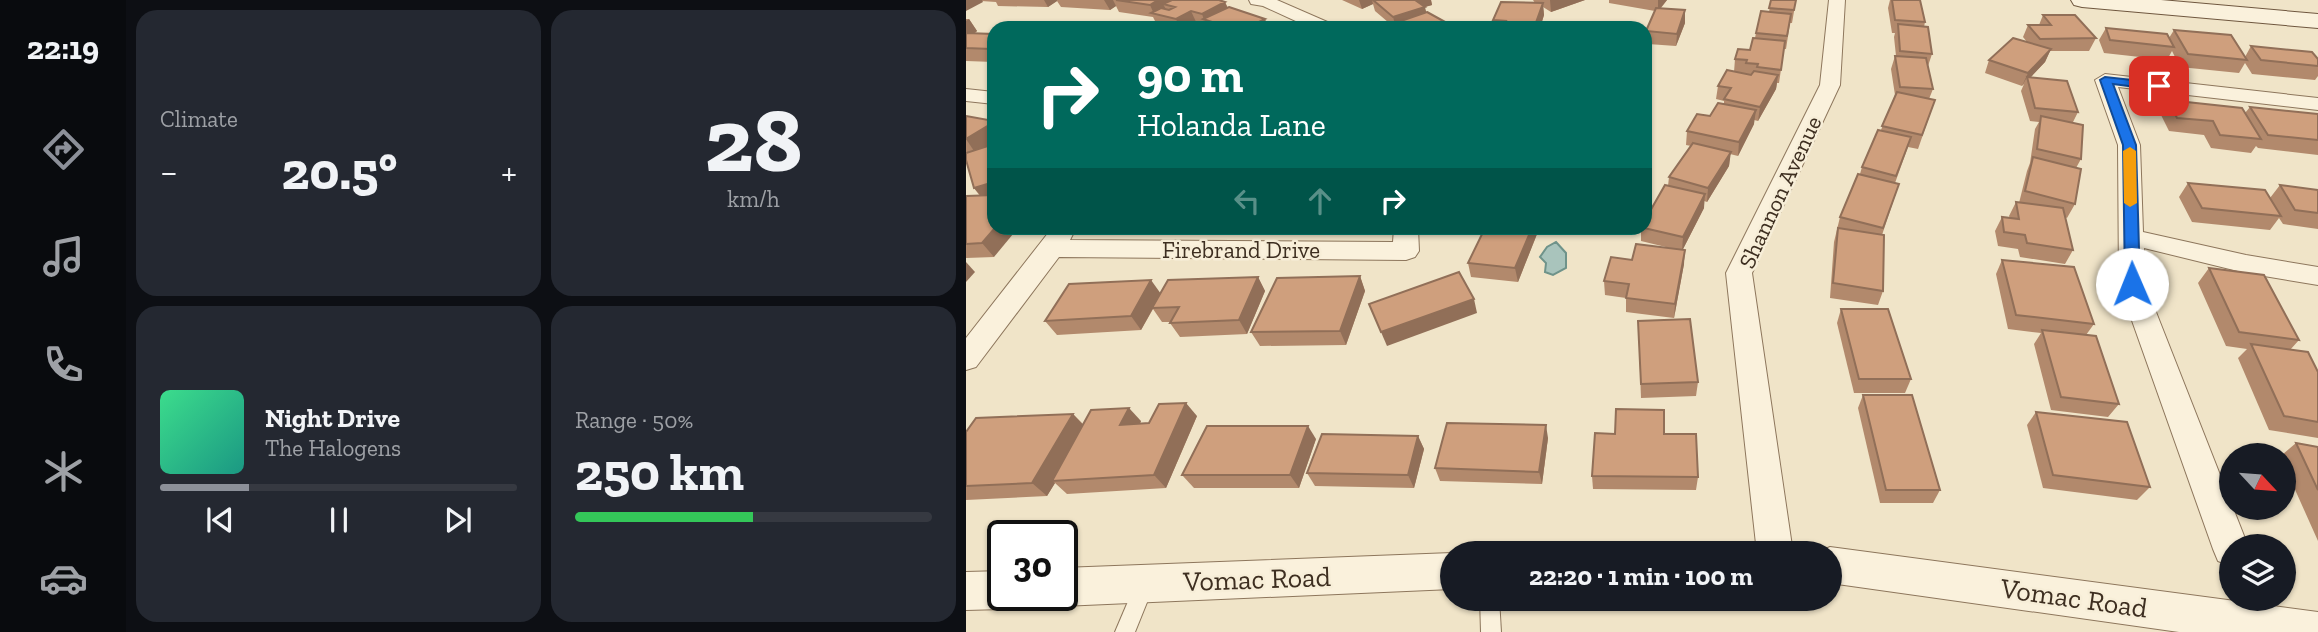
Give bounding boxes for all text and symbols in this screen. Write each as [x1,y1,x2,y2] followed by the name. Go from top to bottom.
[27,29,99,67] text: 22:19
[1137,46,1244,105] text: 90 m
[1022,49,1113,140] icon: right
[2129,56,2189,116] pin
[2140,67,2178,105] icon: arrive
[705,85,802,194] text: 28
[160,105,238,133] text: Climate
[1137,106,1326,144] text: Holanda Lane
[1732,111,1828,273] street label: Shannon Avenue
[39,125,88,174] icon: directions
[282,140,397,202] text: 20.5°
[160,149,178,195] text: −
[501,149,517,195] text: +
[1228,182,1266,220] icon: left
[1301,182,1339,220] icon: ahead
[1374,182,1412,220] icon: right
[727,185,780,213] text: km/h
[39,232,88,281] icon: music
[1162,236,1320,264] street label: Firebrand Drive
[2095,247,2169,321] position arrow
[39,340,88,389] icon: phone
[265,402,400,434] text: Night Drive
[575,406,693,434] text: Range · 50%
[265,434,401,462] text: The Halogens
[575,441,744,503] text: 250 km
[2219,443,2296,520] north arrow
[2219,443,2296,611] map controls
[39,447,88,496] icon: climate
[201,501,239,539] icon: previous
[320,501,358,539] icon: pause
[439,501,477,539] icon: next
[987,520,1078,611] speed limit sign: 30
[2219,534,2296,611] button: layers
[39,554,88,603] icon: car
[1182,560,1331,598] street label: Vomac Road
[1529,560,1753,592] text: 22:20 · 1 min · 100 m
[1998,571,2149,625] street label: Vomac Road

